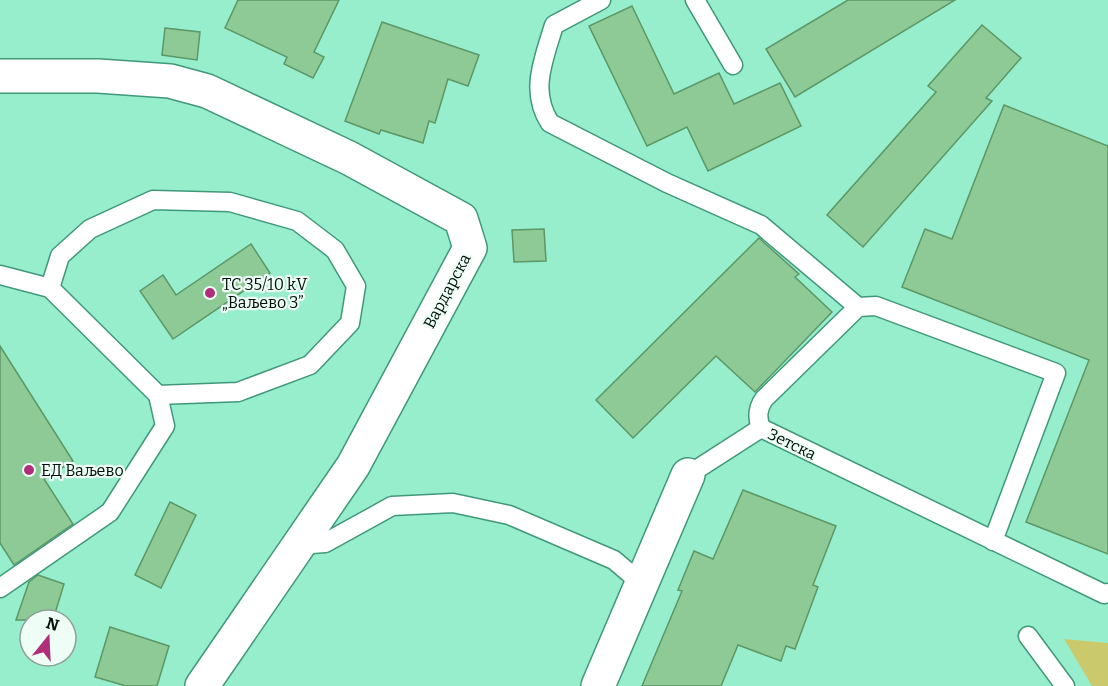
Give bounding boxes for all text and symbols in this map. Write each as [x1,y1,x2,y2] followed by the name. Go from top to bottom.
[419,250,475,332] street label: Вардарска
[222,275,308,312] place label: ТС 35/10 kV „Ваљево 3”
[203,286,217,300] marker: ТС 35/10 kV „Ваљево 3”
[765,424,819,464] street label: Зетска
[41,461,124,480] place label: ЕД Ваљево
[22,463,36,477] marker: ЕД Ваљево
[18,608,78,668] north arrow
[44,613,61,635] text: N

